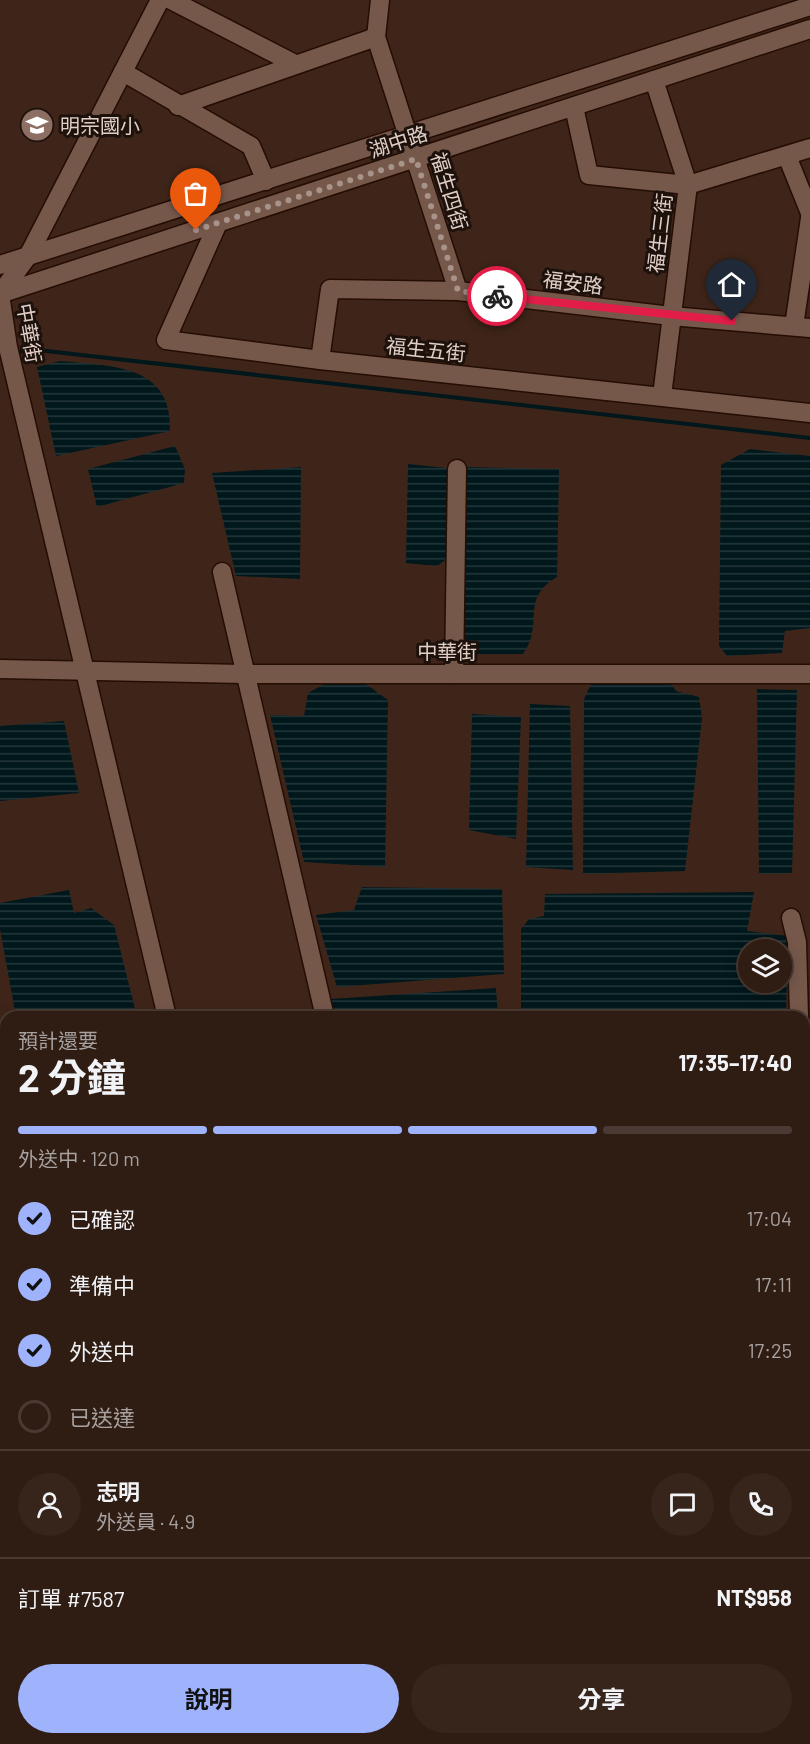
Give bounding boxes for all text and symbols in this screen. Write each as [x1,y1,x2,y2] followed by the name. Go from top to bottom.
[19,107,55,143] school or university icon: 明宗國小
[60,113,140,137] place label: 明宗國小
[366,120,430,162] street label: 湖中路
[427,149,473,233] street label: 福生四街
[170,168,221,230] pin
[179,177,212,210] icon: bag
[642,192,676,274] street label: 福生三街
[706,259,757,321] pin
[467,266,527,326] courier
[542,266,604,298] street label: 福安路
[715,268,748,301] icon: home
[481,280,514,313] icon: bike
[13,301,47,365] street label: 中華街
[385,333,467,365] street label: 福生五街
[417,639,477,663] street label: 中華街
[738,939,792,993] map controls
[738,939,792,993] button: layers
[18,1028,98,1052] text: 預計還要
[679,1049,792,1075] text: 17:35–17:40
[18,1053,126,1100] text: 2 分鐘
[18,1146,140,1170] text: 外送中 · 120 m
[18,1202,51,1235] icon: check
[69,1206,135,1232] text: 已確認
[746,1206,792,1230] text: 17:04
[18,1268,51,1301] icon: check
[69,1272,135,1298] text: 準備中
[755,1272,792,1296] text: 17:11
[18,1334,51,1367] icon: check
[69,1338,135,1364] text: 外送中
[748,1338,792,1362] text: 17:25
[69,1404,135,1430] text: 已送達
[18,1473,81,1536] button: person
[651,1473,714,1536] button: chat
[729,1473,792,1536] button: phone
[96,1478,140,1504] text: 志明
[96,1509,195,1533] text: 外送員 · 4.9
[716,1584,792,1610] text: NT$958
[18,1585,124,1611] text: 訂單 #7587
[18,1664,399,1733] button: 說明
[411,1664,792,1733] button: 分享

